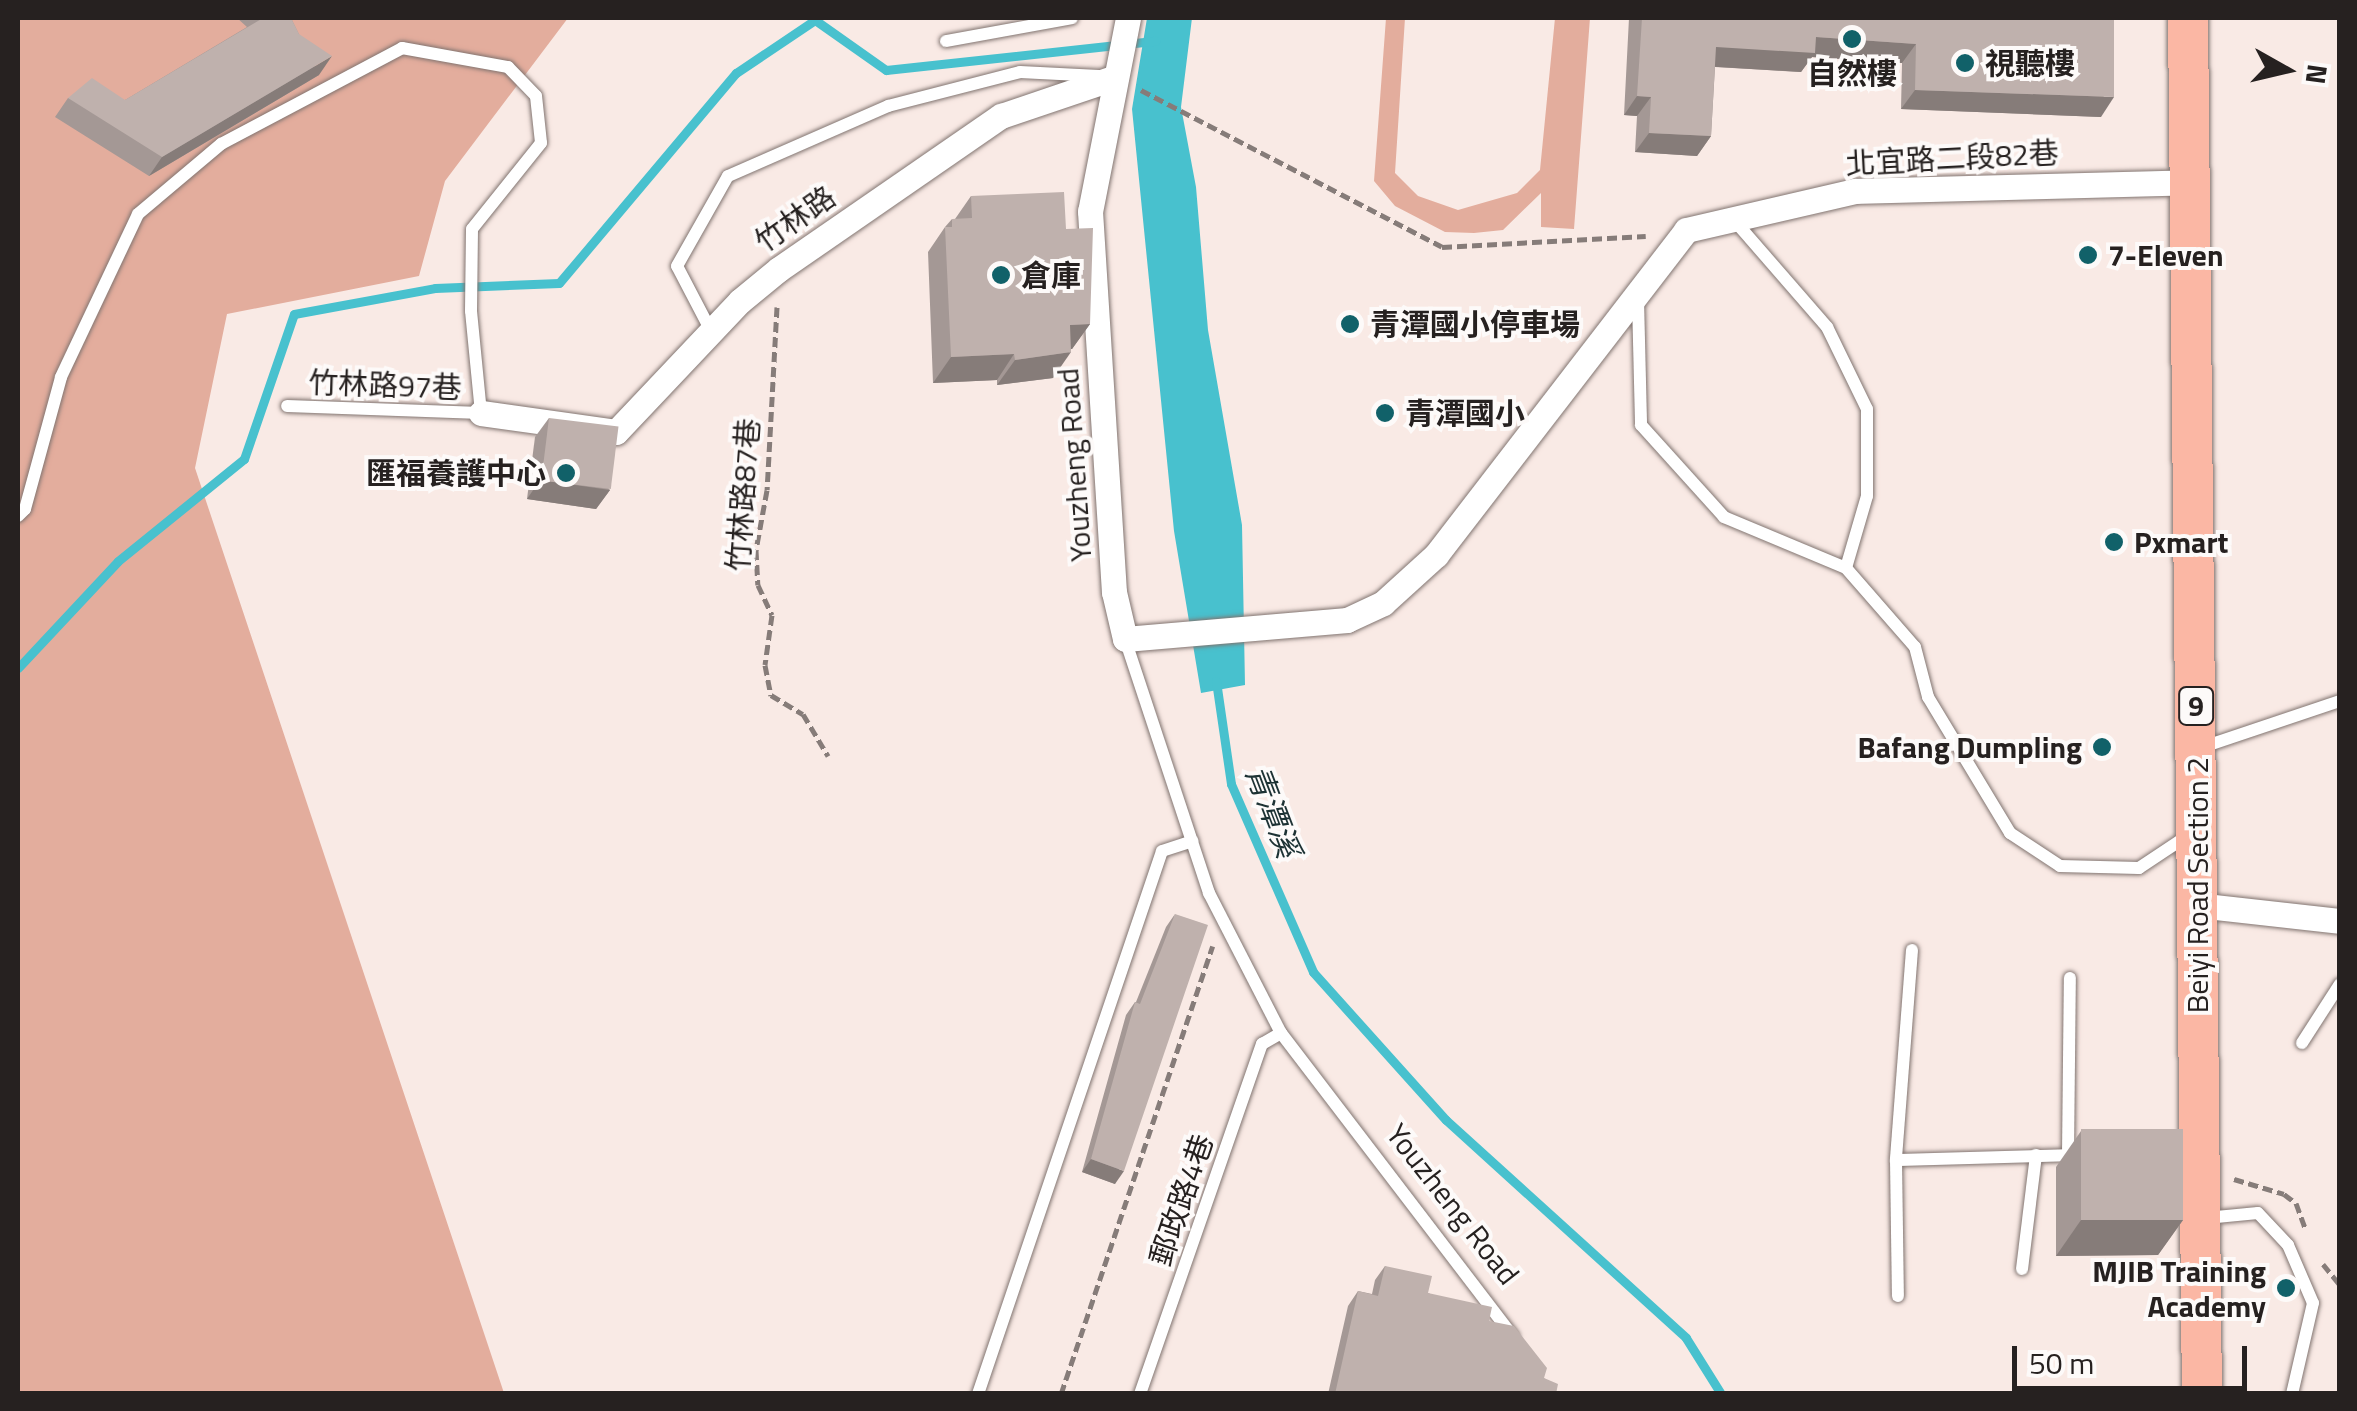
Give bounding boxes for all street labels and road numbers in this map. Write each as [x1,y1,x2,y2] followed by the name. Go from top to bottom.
[1844,134,2060,182] street label: 北宜路二段82巷
[748,178,842,260] street label: 竹林路
[308,364,462,406] street label: 竹林路97巷
[1049,367,1099,563] street label: Youzheng Road
[720,417,766,573] street label: 竹林路87巷
[2176,683,2216,729] road number: 9
[2179,757,2215,1013] street label: Beiyi Road Section 2
[1379,1117,1527,1291] street label: Youzheng Road
[1142,1129,1220,1271] street label: 郵政路4巷

